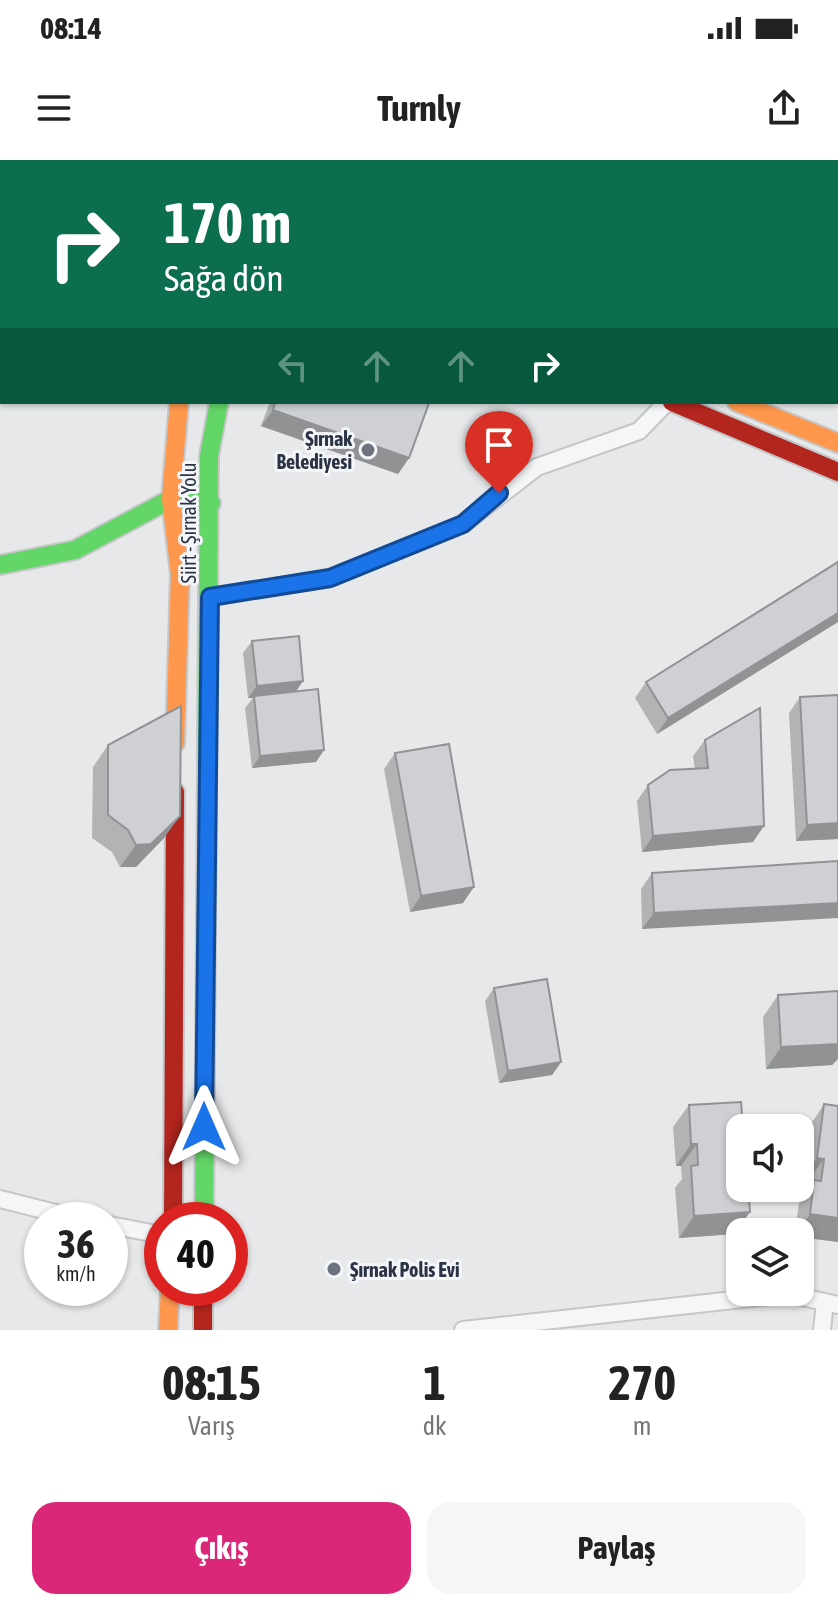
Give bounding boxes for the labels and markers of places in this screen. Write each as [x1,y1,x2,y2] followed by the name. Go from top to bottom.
[465,411,533,493] pin
[277,427,352,473] place label: Şırnak Belediyesi
[359,441,377,459] marker: Şırnak Belediyesi
[350,1258,460,1281] place label: Şırnak Polis Evi
[325,1260,343,1278] marker: Şırnak Polis Evi

